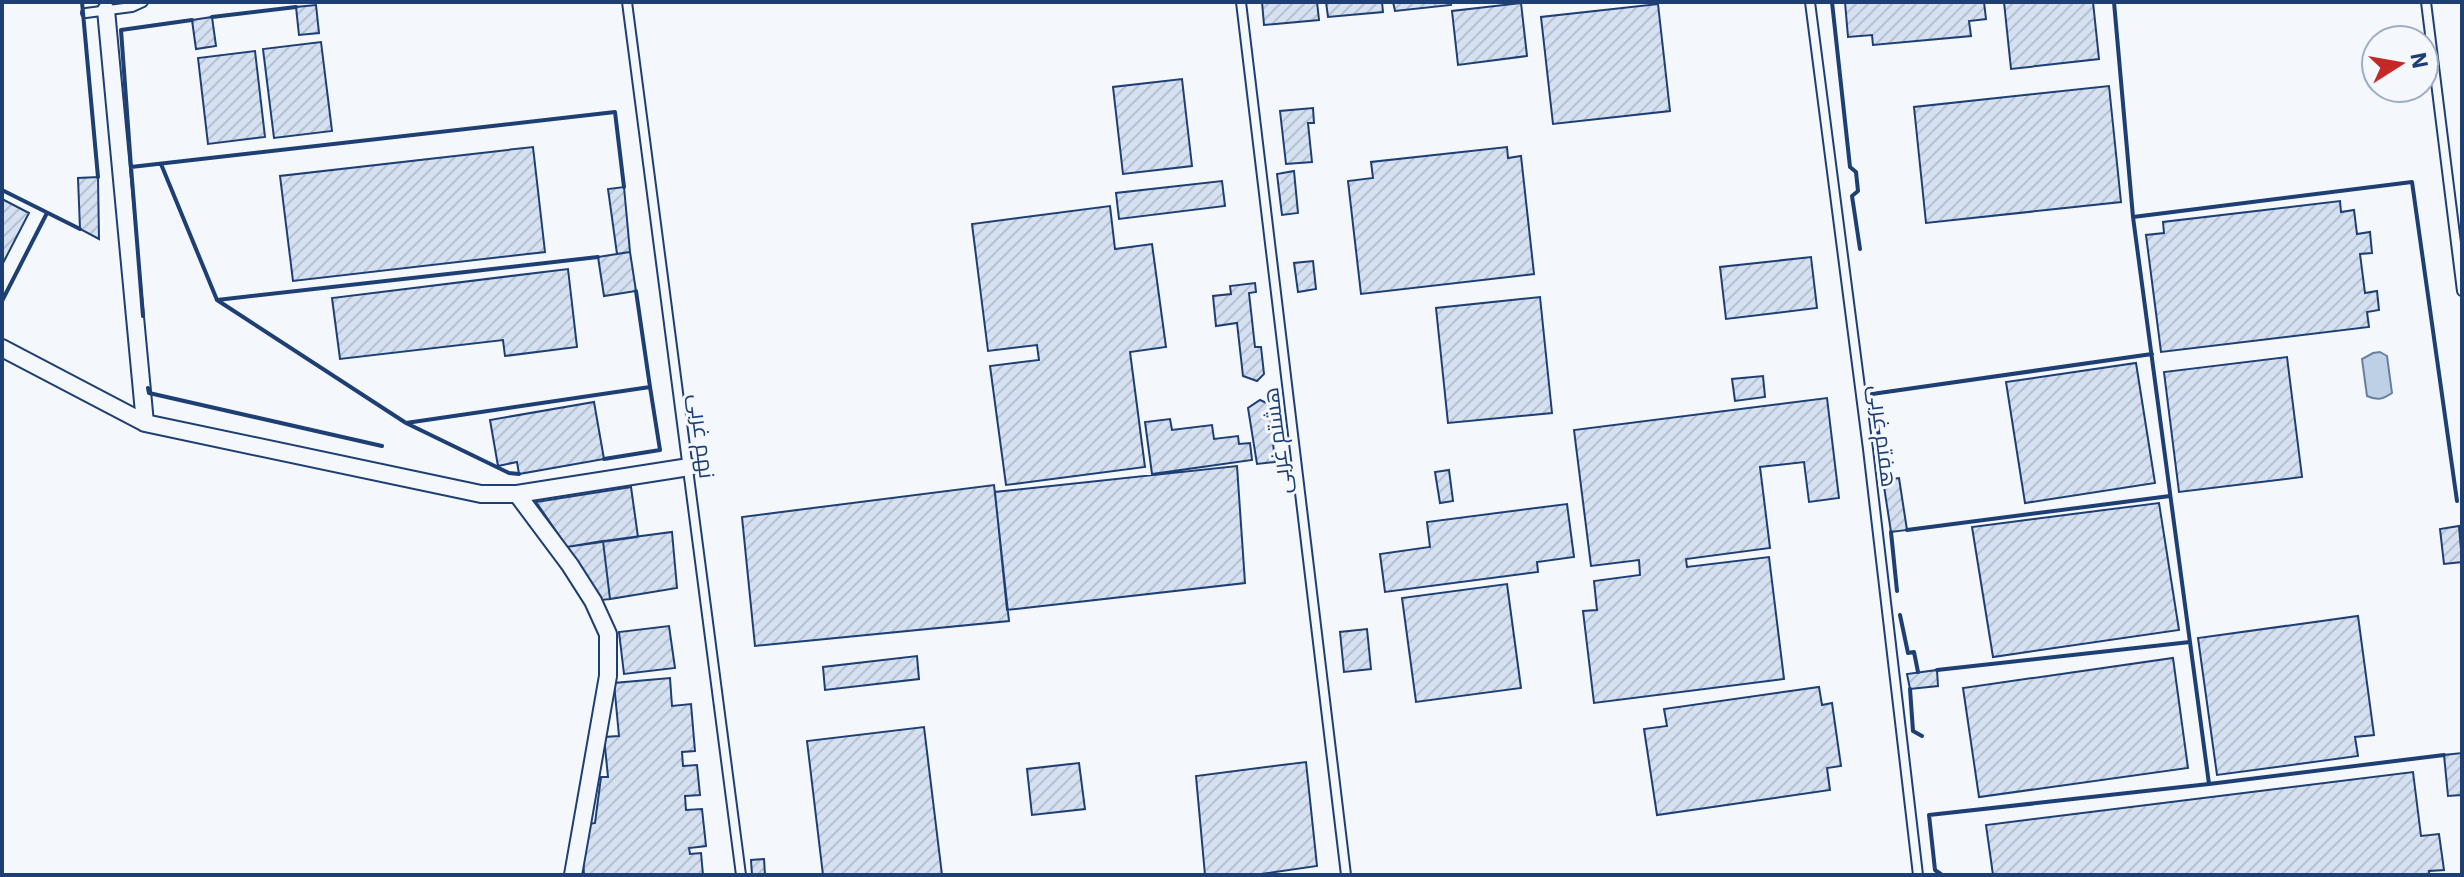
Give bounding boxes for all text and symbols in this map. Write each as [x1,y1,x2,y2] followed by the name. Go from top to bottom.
[2360,24,2440,104] north arrow
[2404,49,2436,71] text: N
[1861,383,1905,489] street label: هفتم غربی
[1255,386,1299,496] street label: هشتم غربی
[681,392,723,480] street label: نهم غربی

